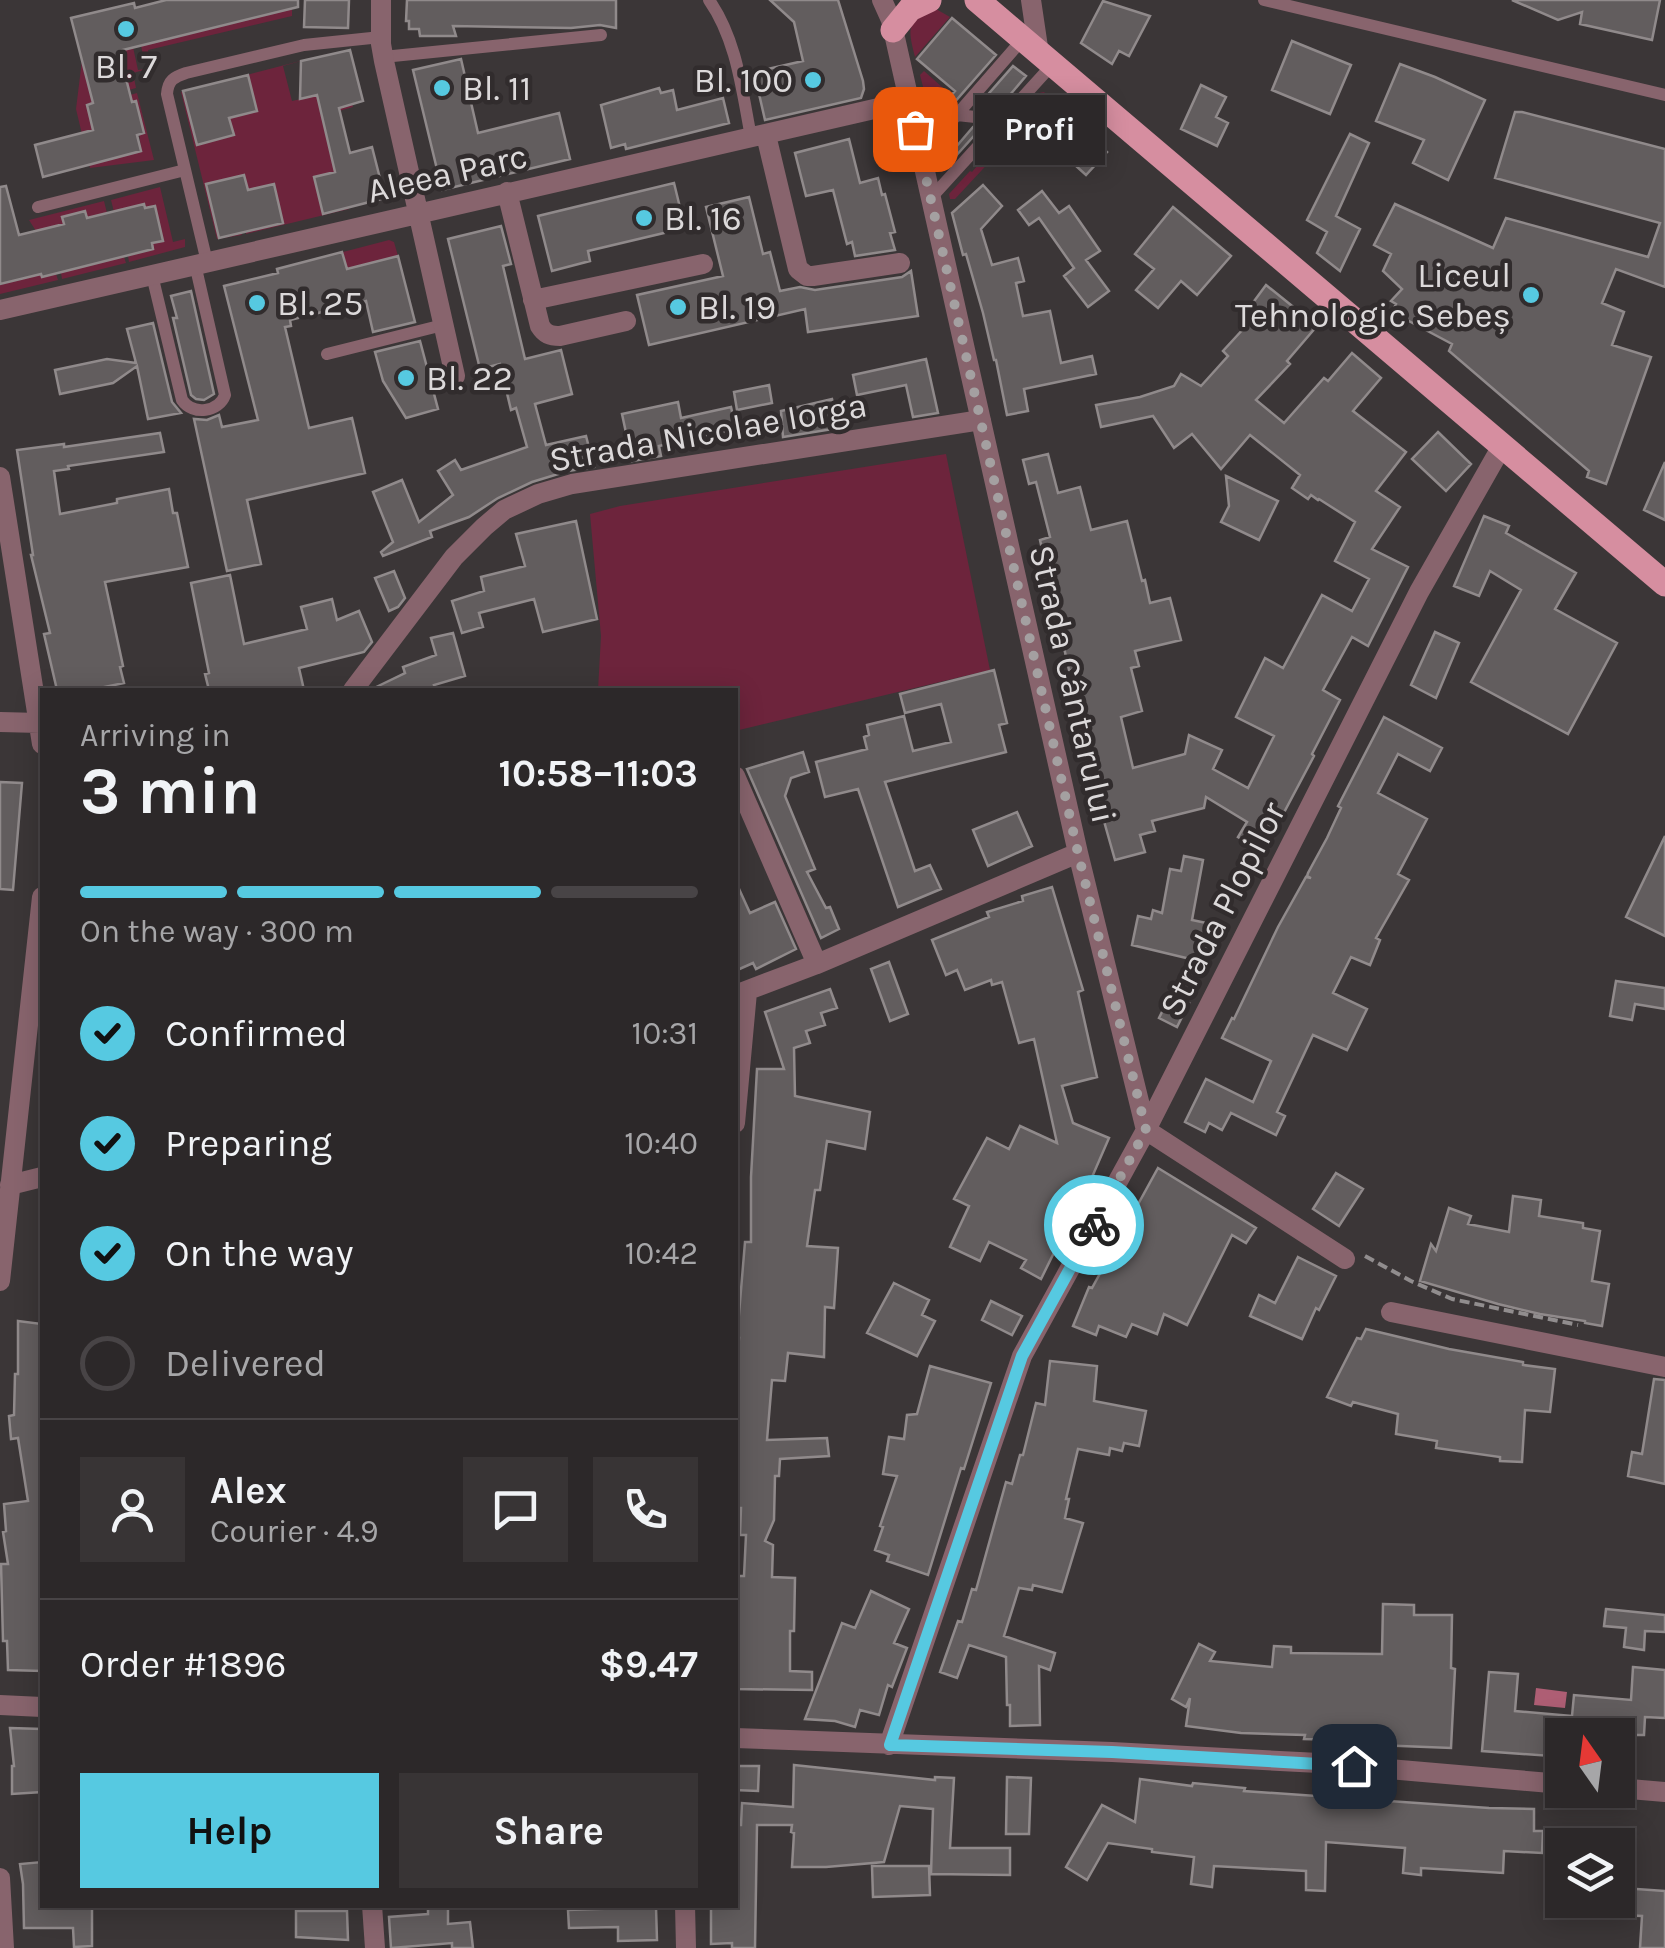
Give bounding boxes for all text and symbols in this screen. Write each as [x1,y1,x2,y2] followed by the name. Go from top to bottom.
[115,18,137,40] marker: Bl. 7
[95,46,157,87] place label: Bl. 7
[694,60,793,101] place label: Bl. 100
[462,68,531,109] place label: Bl. 11
[802,69,824,91] marker: Bl. 100
[431,77,453,99] marker: Bl. 11
[873,87,958,172] pin
[975,94,1105,164] callout: Profi
[888,102,943,157] icon: bag
[1004,111,1076,148] text: Profi
[363,135,531,212] street label: Aleea Parc
[664,198,742,239] place label: Bl. 16
[633,207,655,229] marker: Bl. 16
[1235,255,1511,336] place label: Liceul Tehnologic Sebeș
[277,283,363,324] place label: Bl. 25
[1520,284,1542,306] marker: Liceul Tehnologic Sebeș
[698,287,776,328] place label: Bl. 19
[246,292,268,314] marker: Bl. 25
[667,296,689,318] marker: Bl. 19
[426,358,513,399] place label: Bl. 22
[395,367,417,389] marker: Bl. 22
[546,384,870,481] street label: Strada Nicolae Iorga
[1021,541,1124,827] street label: Strada Cântarului
[80,717,231,754] text: Arriving in
[499,751,698,796] text: 10:58–11:03
[80,753,260,829] text: 3 min
[1151,795,1294,1023] street label: Strada Plopilor
[80,913,354,950] text: On the way · 300 m
[80,1006,135,1061] icon: check
[165,1011,348,1056] text: Confirmed
[632,1015,698,1052] text: 10:31
[80,1116,135,1171] icon: check
[165,1121,332,1166] text: Preparing
[624,1125,698,1162] text: 10:40
[1044,1175,1144,1275] courier
[1067,1198,1122,1253] icon: bike
[80,1226,135,1281] icon: check
[165,1231,353,1276] text: On the way
[625,1235,698,1272] text: 10:42
[165,1341,326,1386] text: Delivered
[80,1457,185,1562] button: person
[463,1457,568,1562] button: chat
[593,1457,698,1562] button: phone
[210,1468,287,1513] text: Alex
[210,1513,379,1550] text: Courier · 4.9
[80,1642,287,1687] text: Order #1896
[599,1642,698,1687] text: $9.47
[1545,1718,1635,1808] north arrow
[1545,1718,1635,1918] map controls
[1312,1724,1397,1809] pin
[1327,1739,1382,1794] icon: home
[80,1773,379,1888] button: Help
[399,1773,698,1888] button: Share
[1545,1828,1635,1918] button: layers

